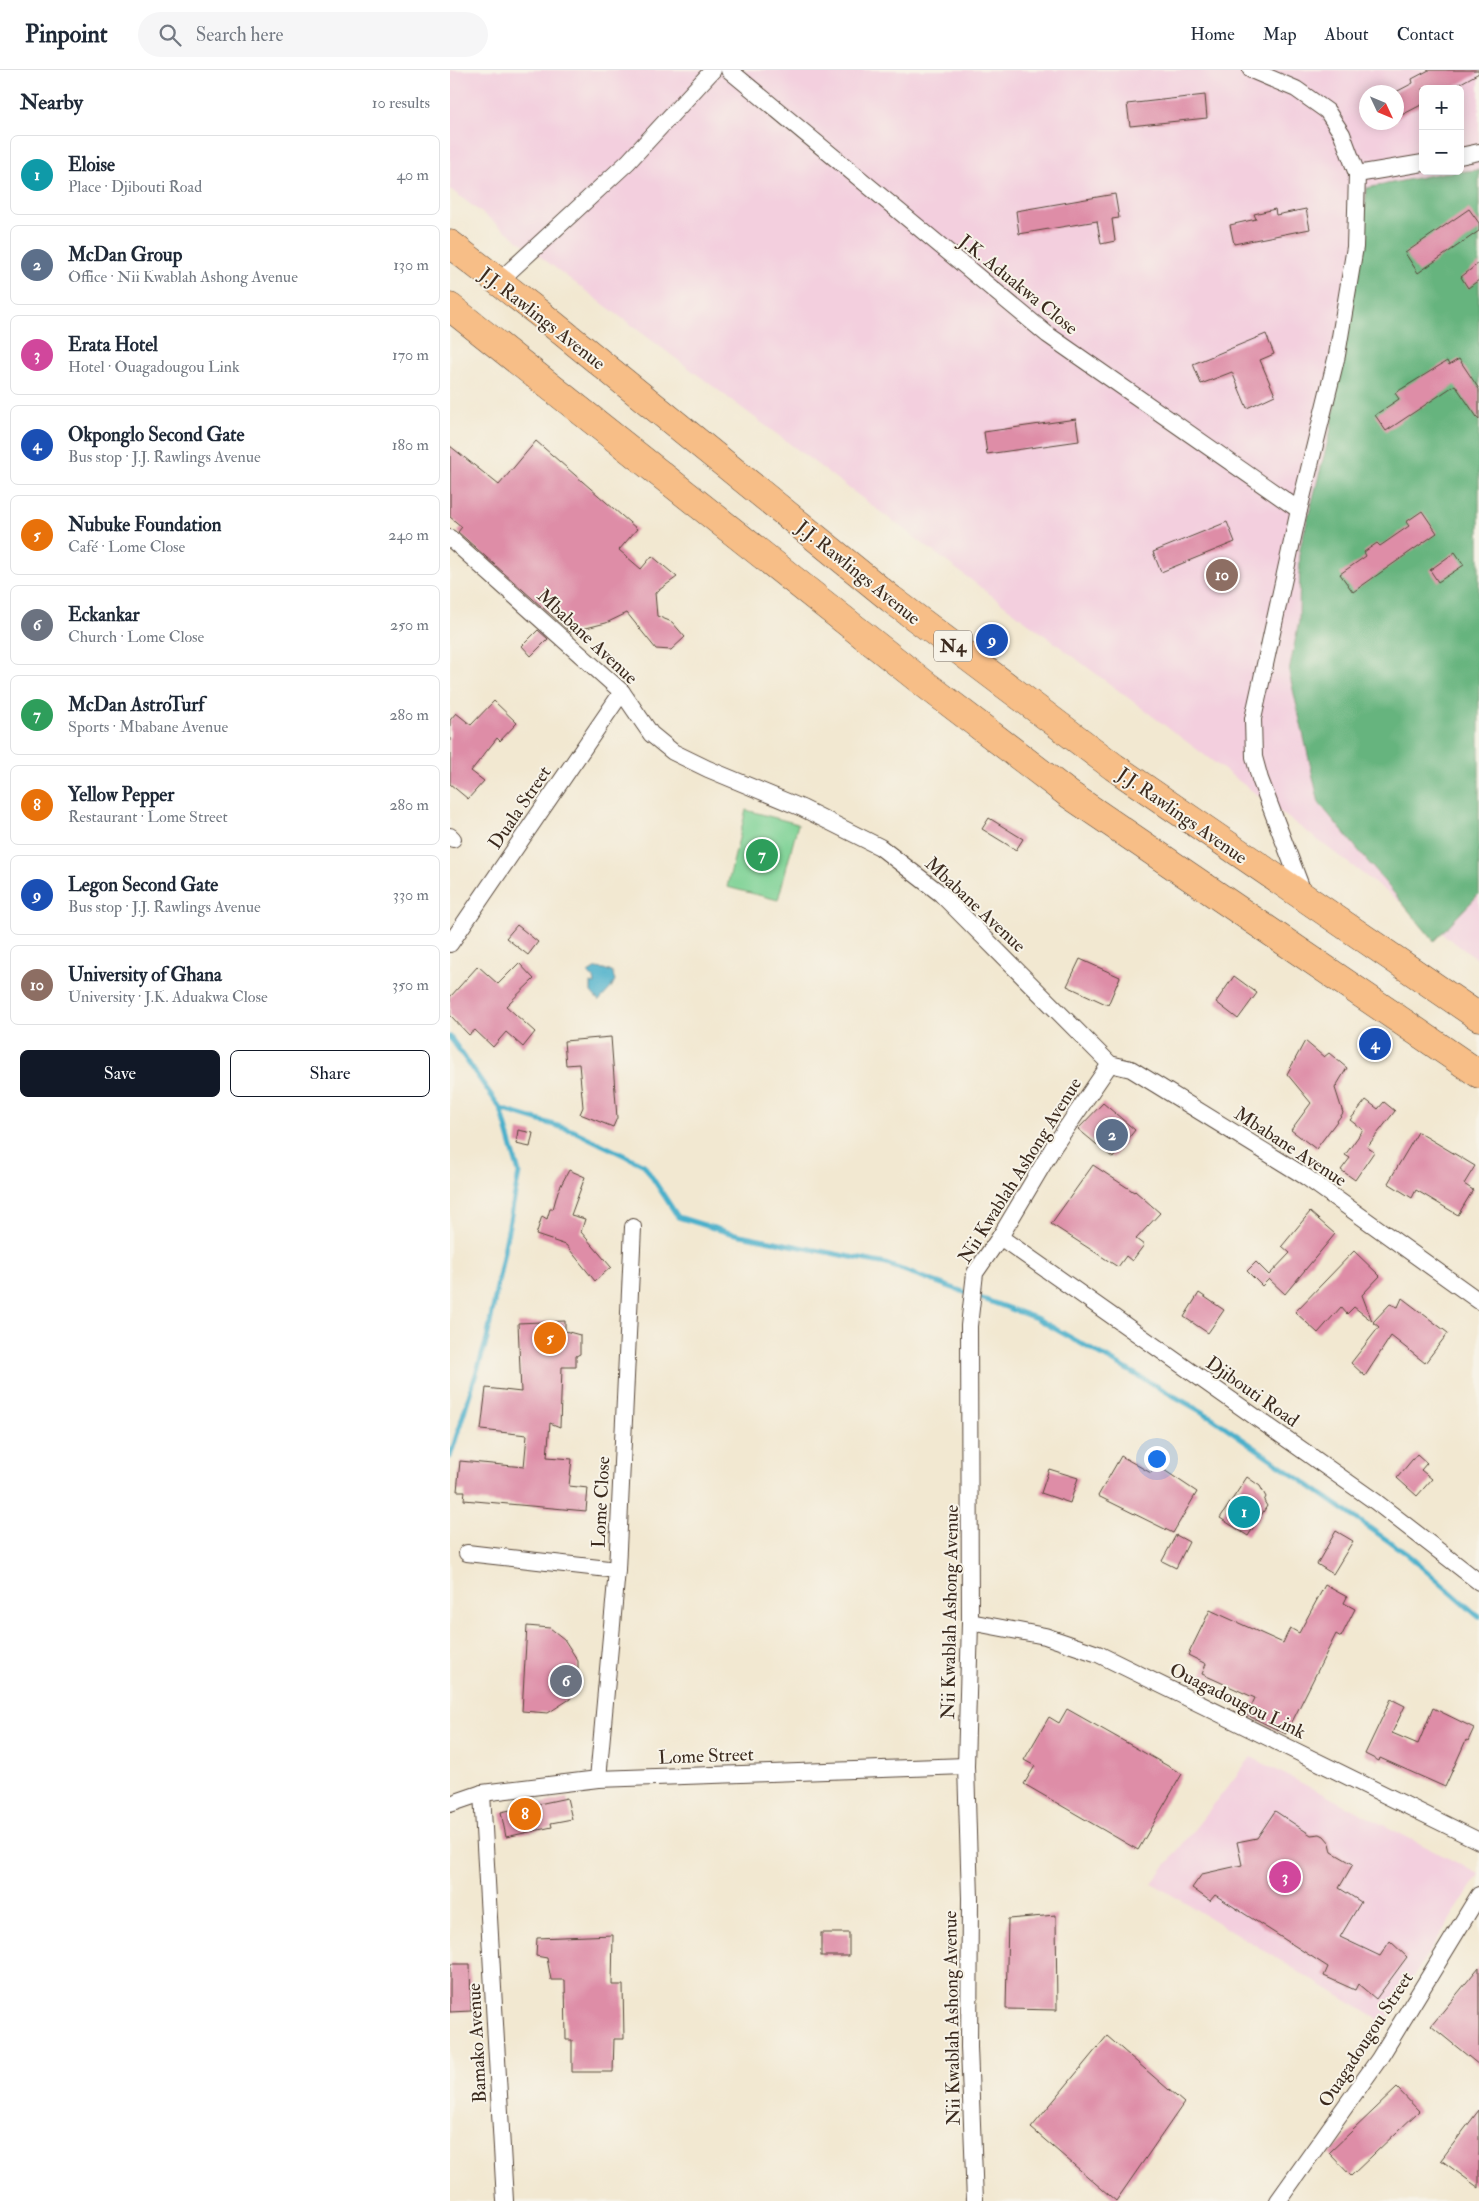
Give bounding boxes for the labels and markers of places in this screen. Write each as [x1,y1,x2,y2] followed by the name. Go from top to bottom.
[1206,556,1238,594] pin: 10
[976,621,1008,659] pin: 9
[746,836,778,874] pin: 7
[1359,1025,1391,1063] pin: 4
[1096,1116,1128,1154] pin: 2
[534,1319,566,1357] pin: 5
[1228,1493,1260,1531] pin: 1
[550,1662,582,1700] pin: 6
[509,1795,541,1833] pin: 8
[1269,1858,1301,1896] pin: 3

